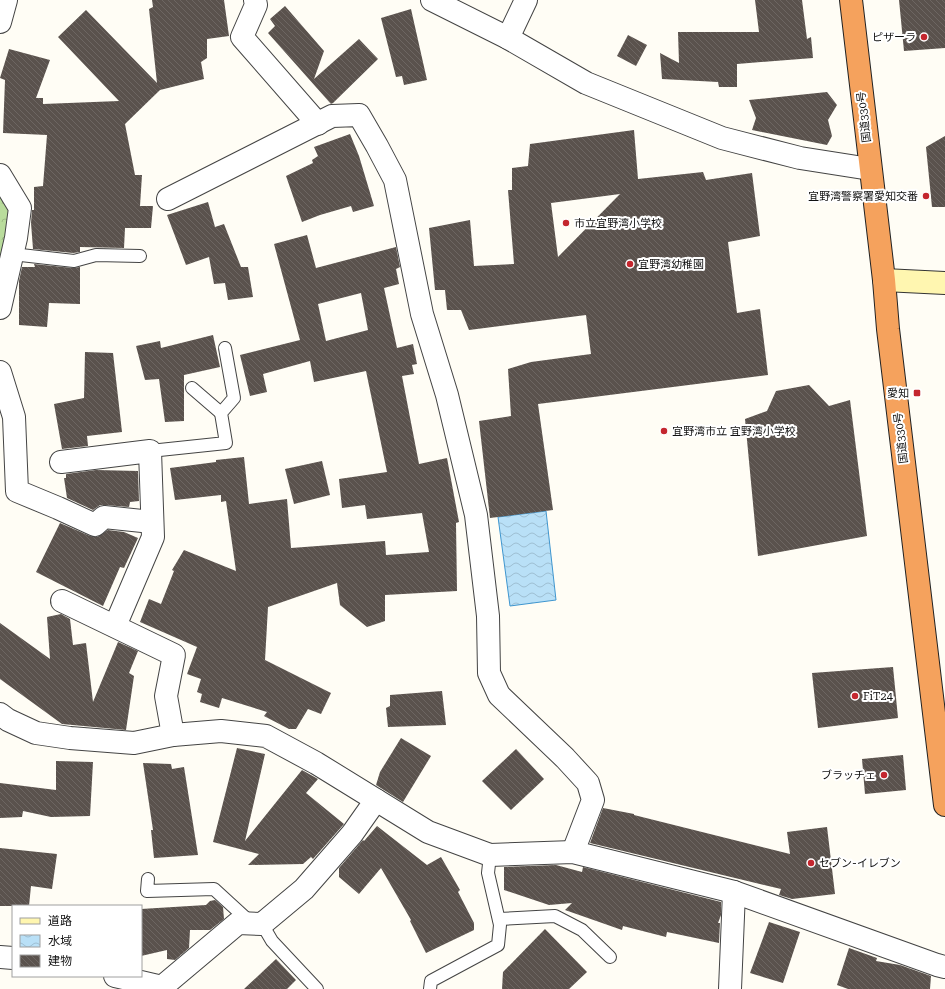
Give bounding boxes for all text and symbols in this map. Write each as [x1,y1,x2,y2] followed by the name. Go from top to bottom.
[872,31,916,44] place label: ピザーラ
[919,32,929,42] marker: ピザーラ
[854,91,874,143] street label: 国道330号
[808,190,918,203] place label: 宜野湾警察署愛知交番
[921,191,931,201] marker: 宜野湾警察署愛知交番
[574,217,662,230] place label: 市立宜野湾小学校
[561,218,571,228] marker: 市立宜野湾小学校
[638,258,704,271] place label: 宜野湾幼稚園
[625,259,635,269] marker: 宜野湾幼稚園
[887,387,909,400] place label: 愛知
[912,388,922,398] marker: 愛知
[891,412,911,464] street label: 国道330号
[672,425,796,438] place label: 宜野湾市立 宜野湾小学校
[659,426,669,436] marker: 宜野湾市立 宜野湾小学校
[863,690,894,703] place label: FiT24
[850,691,860,701] marker: FiT24
[821,769,876,782] place label: ブラッチェ
[879,770,889,780] marker: ブラッチェ
[819,857,901,870] place label: セブン-イレブン
[806,858,816,868] marker: セブン-イレブン
[12,905,142,977] legend
[48,914,72,928] text: 道路
[48,934,72,948] text: 水域
[48,954,72,968] text: 建物

